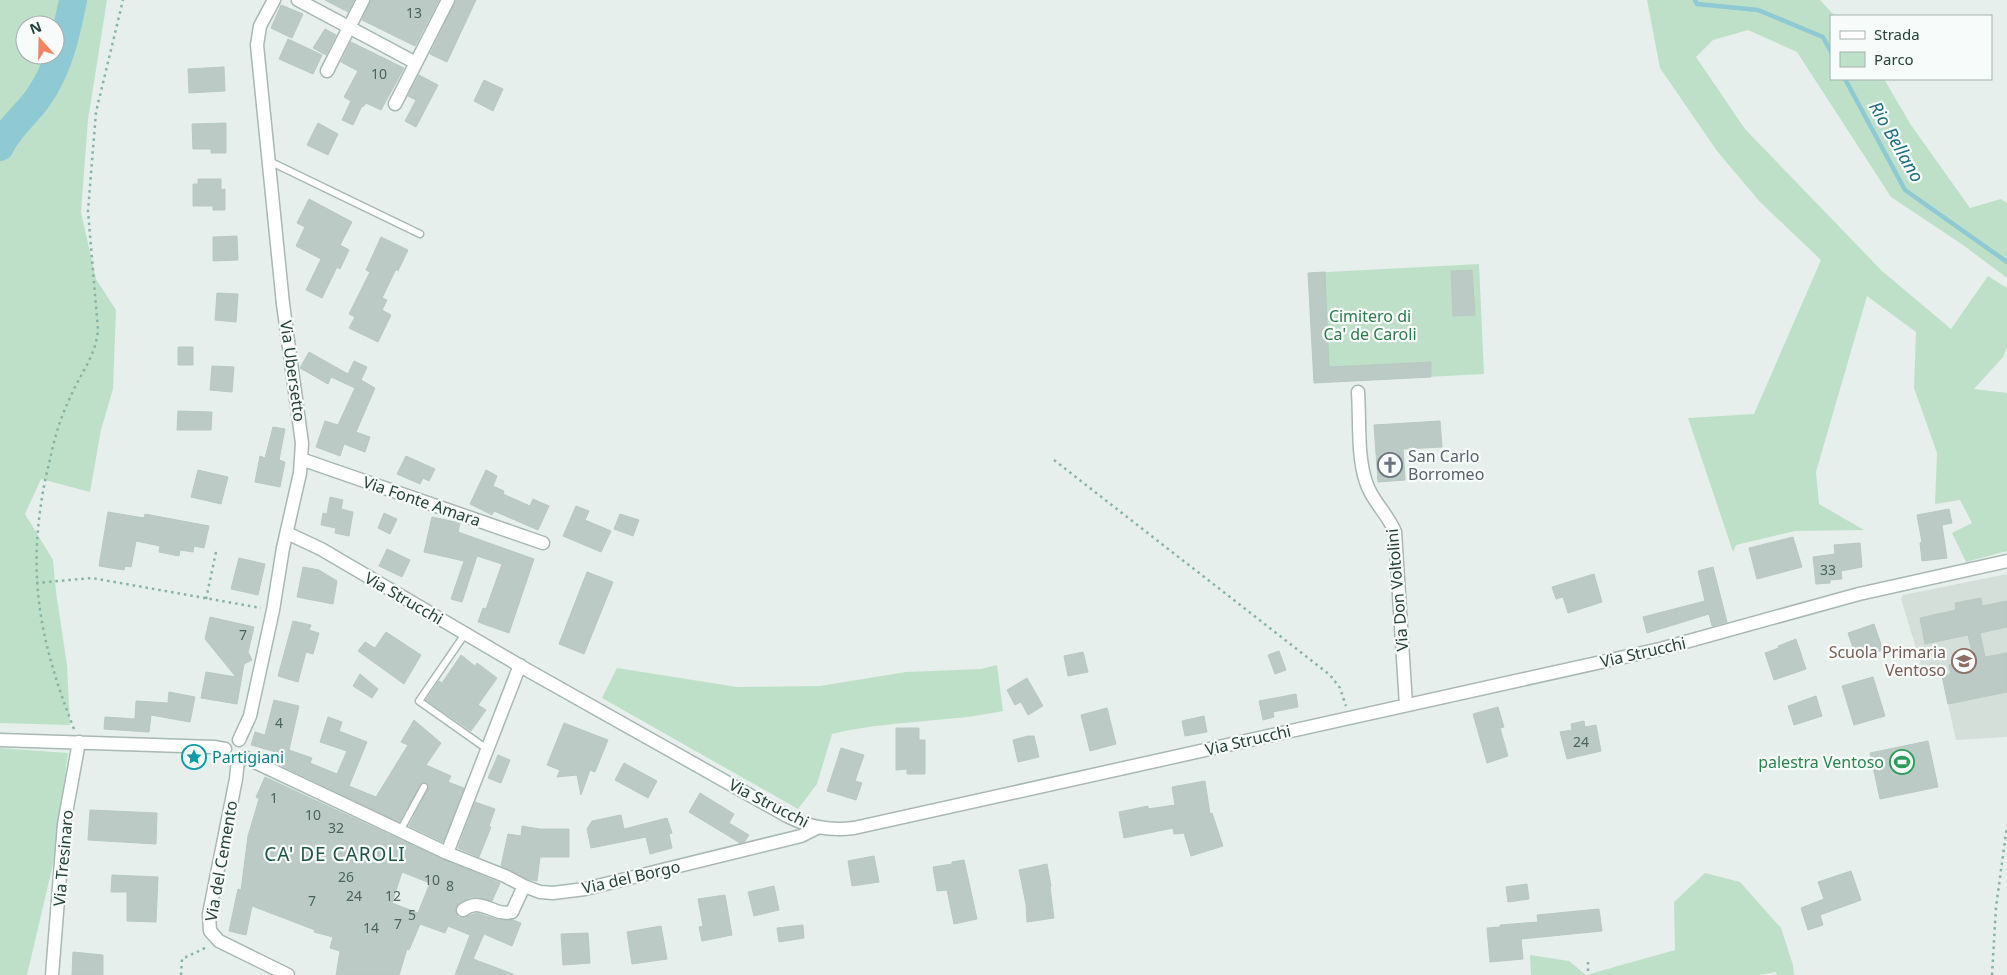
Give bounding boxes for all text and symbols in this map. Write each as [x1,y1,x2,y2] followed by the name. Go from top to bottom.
[406,3,422,22] house number: 13
[15,15,65,65] north arrow
[1830,15,1992,80] legend
[27,16,44,38] text: N
[1874,24,1920,44] text: Strada
[1874,49,1914,69] text: Parco
[371,64,387,83] house number: 10
[1864,97,1930,186] water label: Rio Bellano
[1323,305,1417,345] park label: Cimitero di Ca' de Caroli
[275,319,311,423] street label: Via Ubersetto
[1408,445,1484,485] place label: San Carlo Borromeo
[1377,452,1403,478] church icon: San Carlo Borromeo
[360,471,484,531] street label: Via Fonte Amara
[1381,528,1413,652] street label: Via Don Voltolini
[1820,560,1836,579] house number: 33
[361,567,447,629] street label: Via Strucchi
[239,625,247,644] house number: 7
[1598,631,1688,673] street label: Via Strucchi
[1829,641,1946,681] place label: Scuola Primaria Ventoso
[1951,648,1977,674] school or university icon: Scuola Primaria Ventoso
[275,713,283,732] house number: 4
[1203,719,1293,761] street label: Via Strucchi
[1573,732,1589,751] house number: 24
[181,744,207,770] place icon: Partigiani
[212,746,284,768] place label: Partigiani
[1889,749,1915,775] sports icon: palestra Ventoso
[1758,751,1884,773] place label: palestra Ventoso
[725,773,813,833] street label: Via Strucchi
[270,788,278,807] house number: 1
[200,799,242,923] street label: Via del Cemento
[305,805,321,824] house number: 10
[48,809,78,907] street label: Via Tresinaro
[328,818,344,837] house number: 32
[264,841,406,867] district label: CA' DE CAROLI
[580,855,682,899] street label: Via del Borgo
[338,867,354,886] house number: 26
[424,870,440,889] house number: 10
[446,876,454,895] house number: 8
[346,886,362,905] house number: 24
[385,886,401,905] house number: 12
[308,891,316,910] house number: 7
[408,905,416,924] house number: 5
[394,914,402,933] house number: 7
[363,918,379,937] house number: 14

